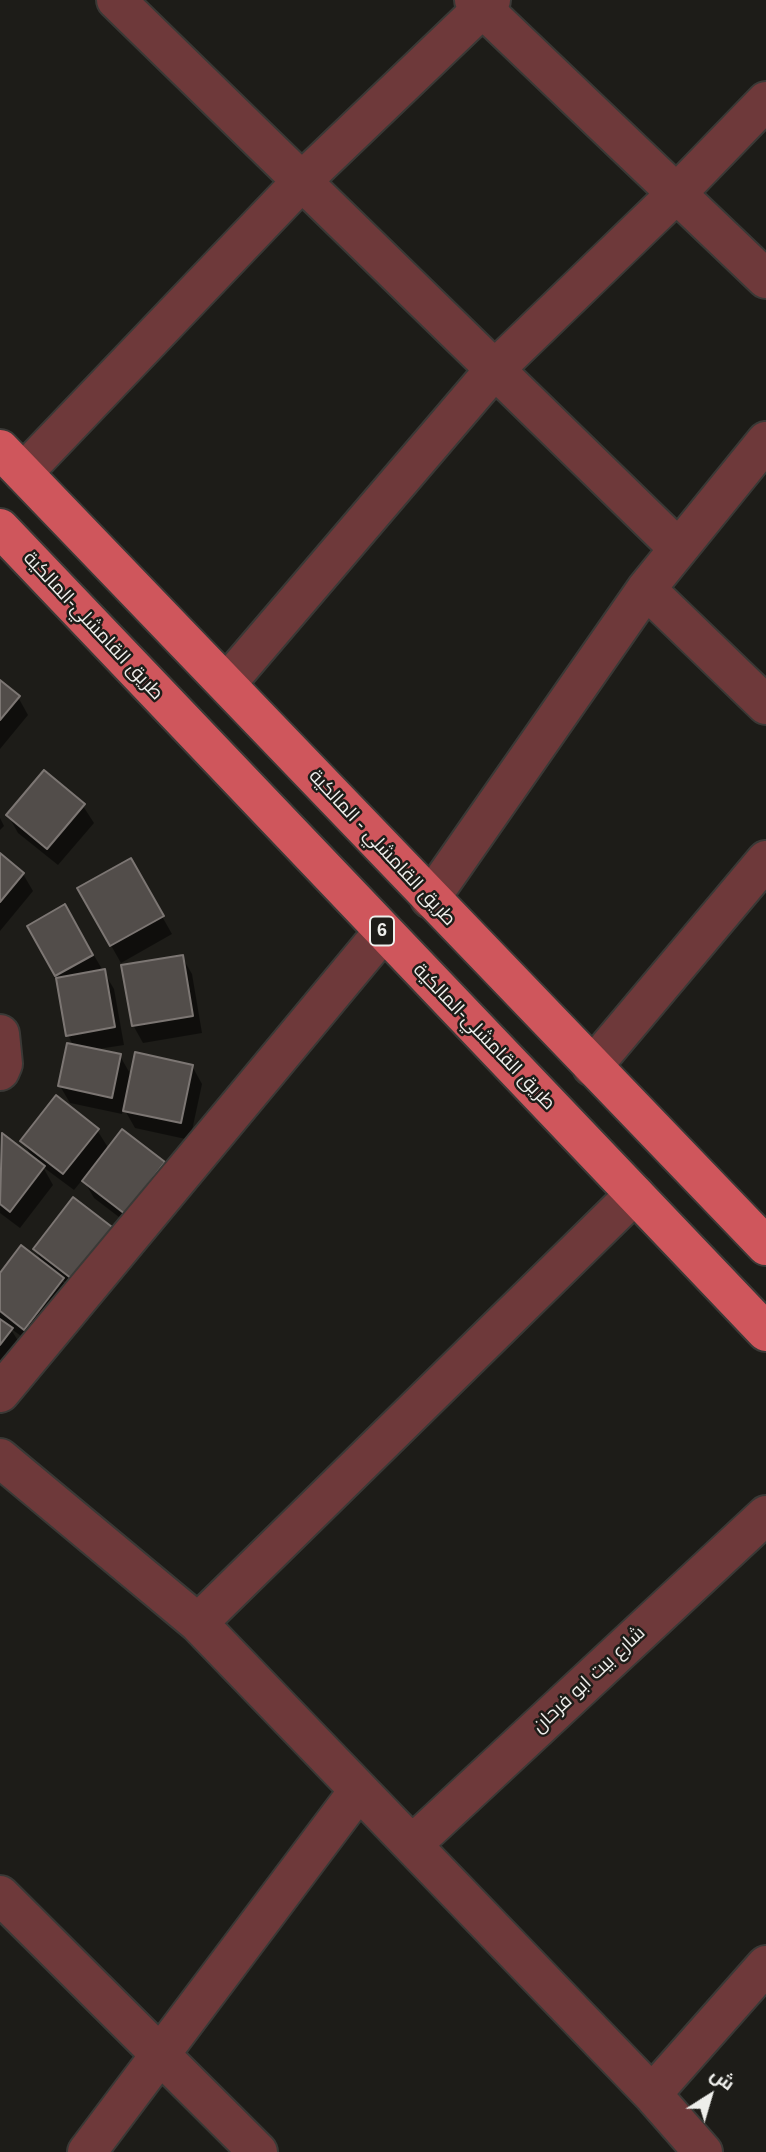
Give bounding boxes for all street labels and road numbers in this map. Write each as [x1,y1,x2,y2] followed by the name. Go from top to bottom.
[18,547,168,705] street label: طريق القامشلي-المالكية
[304,765,460,931] street label: طريق القامشلي - المالكية
[370,916,394,946] road number: 6
[408,959,560,1115] street label: طريق القامشلي-المالكية
[528,1622,650,1738] street label: شارع بيت ابو فرحان

